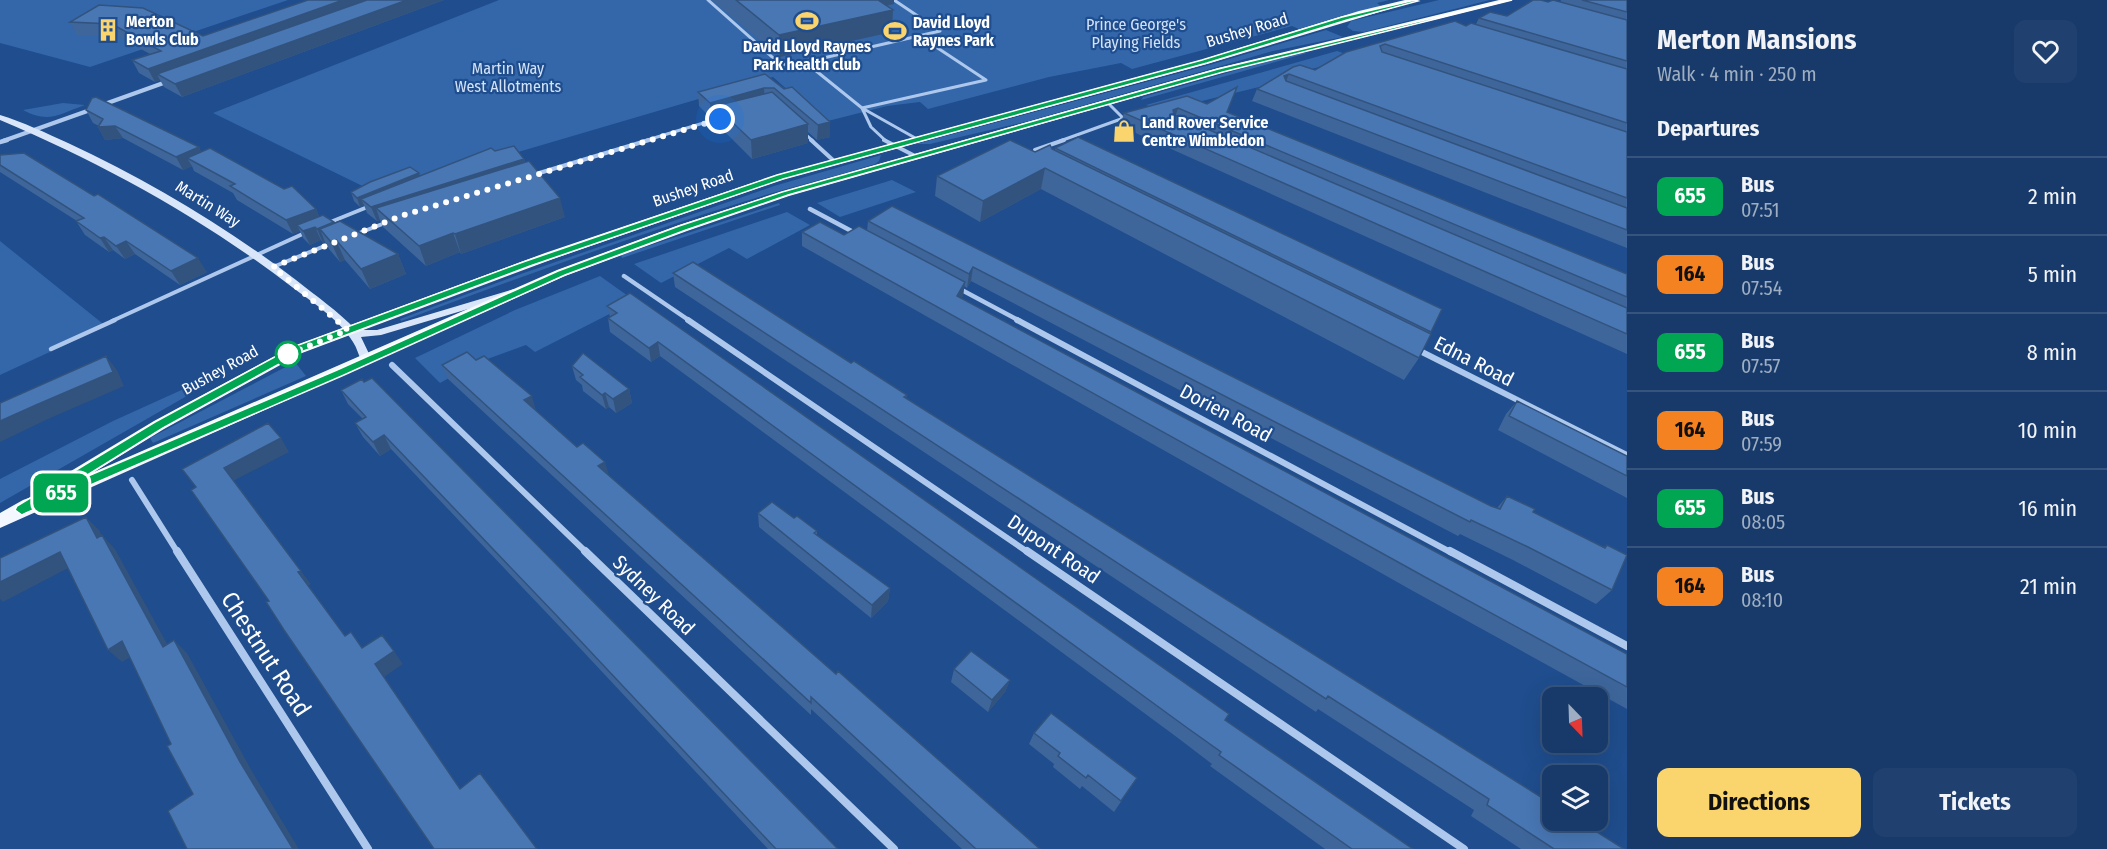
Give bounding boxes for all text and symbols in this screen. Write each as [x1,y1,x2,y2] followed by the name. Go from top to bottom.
[794,8,820,34] sports icon: David Lloyd Raynes Park health club
[1204,9,1290,51] street label: Bushey Road
[126,12,199,49] place label: Merton Bowls Club
[913,13,995,50] place label: David Lloyd Raynes Park
[1086,15,1186,52] park label: Prince George's Playing Fields
[95,17,121,43] building icon: Merton Bowls Club
[882,18,908,44] sports icon: David Lloyd Raynes Park
[2014,20,2077,83] button: heart
[1657,23,1857,56] text: Merton Mansions
[743,37,871,74] place label: David Lloyd Raynes Park health club
[455,59,562,96] park label: Martin Way West Allotments
[1657,62,1817,86] text: Walk · 4 min · 250 m
[705,104,735,134] your location
[1142,113,1268,150] place label: Land Rover Service Centre Wimbledon
[1657,115,1759,142] text: Departures
[1111,118,1137,144] shop icon: Land Rover Service Centre Wimbledon
[650,165,736,211] street label: Bushey Road
[1741,171,1774,198] text: Bus
[172,177,245,232] street label: Martin Way
[1674,183,1706,209] text: 655
[2028,183,2077,210] text: 2 min
[1741,198,1779,222] text: 07:51
[1741,249,1774,276] text: Bus
[1675,261,1705,287] text: 164
[2028,261,2077,288] text: 5 min
[1741,276,1782,300] text: 07:54
[1741,327,1774,354] text: Bus
[1430,331,1518,391] street label: Edna Road
[1674,339,1706,365] text: 655
[2027,339,2077,366] text: 8 min
[179,341,261,399] street label: Bushey Road
[275,341,301,367] unlabelled marker
[1741,354,1780,378] text: 07:57
[1176,379,1276,447] street label: Dorien Road
[1741,405,1774,432] text: Bus
[1675,417,1705,443] text: 164
[2018,417,2077,444] text: 10 min
[1741,432,1782,456] text: 07:59
[26,474,95,512] line badge: 655
[45,480,77,506] text: 655
[1741,483,1774,510] text: Bus
[1674,495,1706,521] text: 655
[2018,495,2077,522] text: 16 min
[1003,509,1105,589] street label: Dupont Road
[1741,510,1785,534] text: 08:05
[608,550,700,640] street label: Sydney Road
[1741,561,1774,588] text: Bus
[1675,573,1705,599] text: 164
[2020,573,2077,600] text: 21 min
[215,586,317,722] street label: Chestnut Road
[1741,588,1783,612] text: 08:10
[1542,687,1608,753] north arrow
[1542,687,1608,831] map controls
[1542,765,1608,831] button: layers
[1657,768,1861,837] button: Directions
[1873,768,2077,837] button: Tickets

